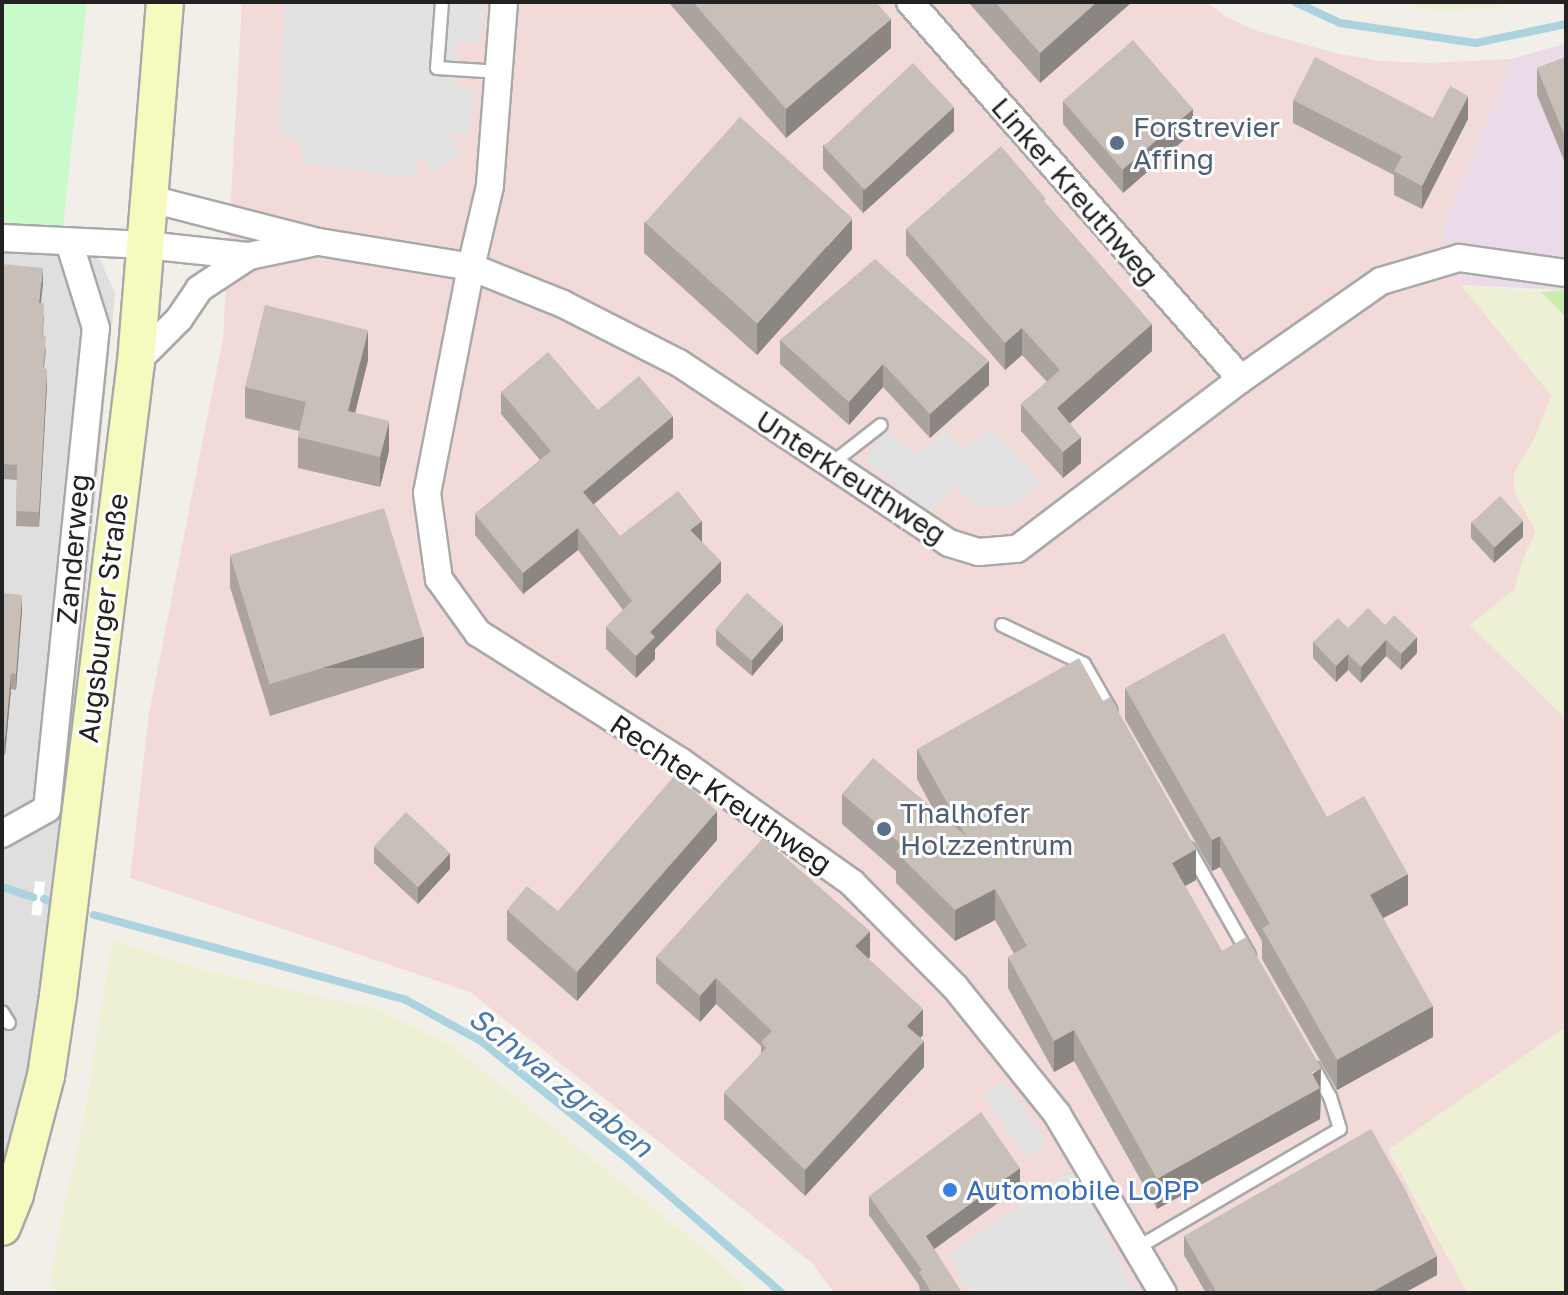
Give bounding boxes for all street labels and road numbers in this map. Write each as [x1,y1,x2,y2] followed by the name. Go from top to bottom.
[984,90,1166,292] street label: Linker Kreuthweg
[750,403,952,551] street label: Unterkreuthweg
[50,473,96,625] street label: Zanderweg
[71,491,135,745] street label: Augsburger Straße
[604,707,838,881] street label: Rechter Kreuthweg

